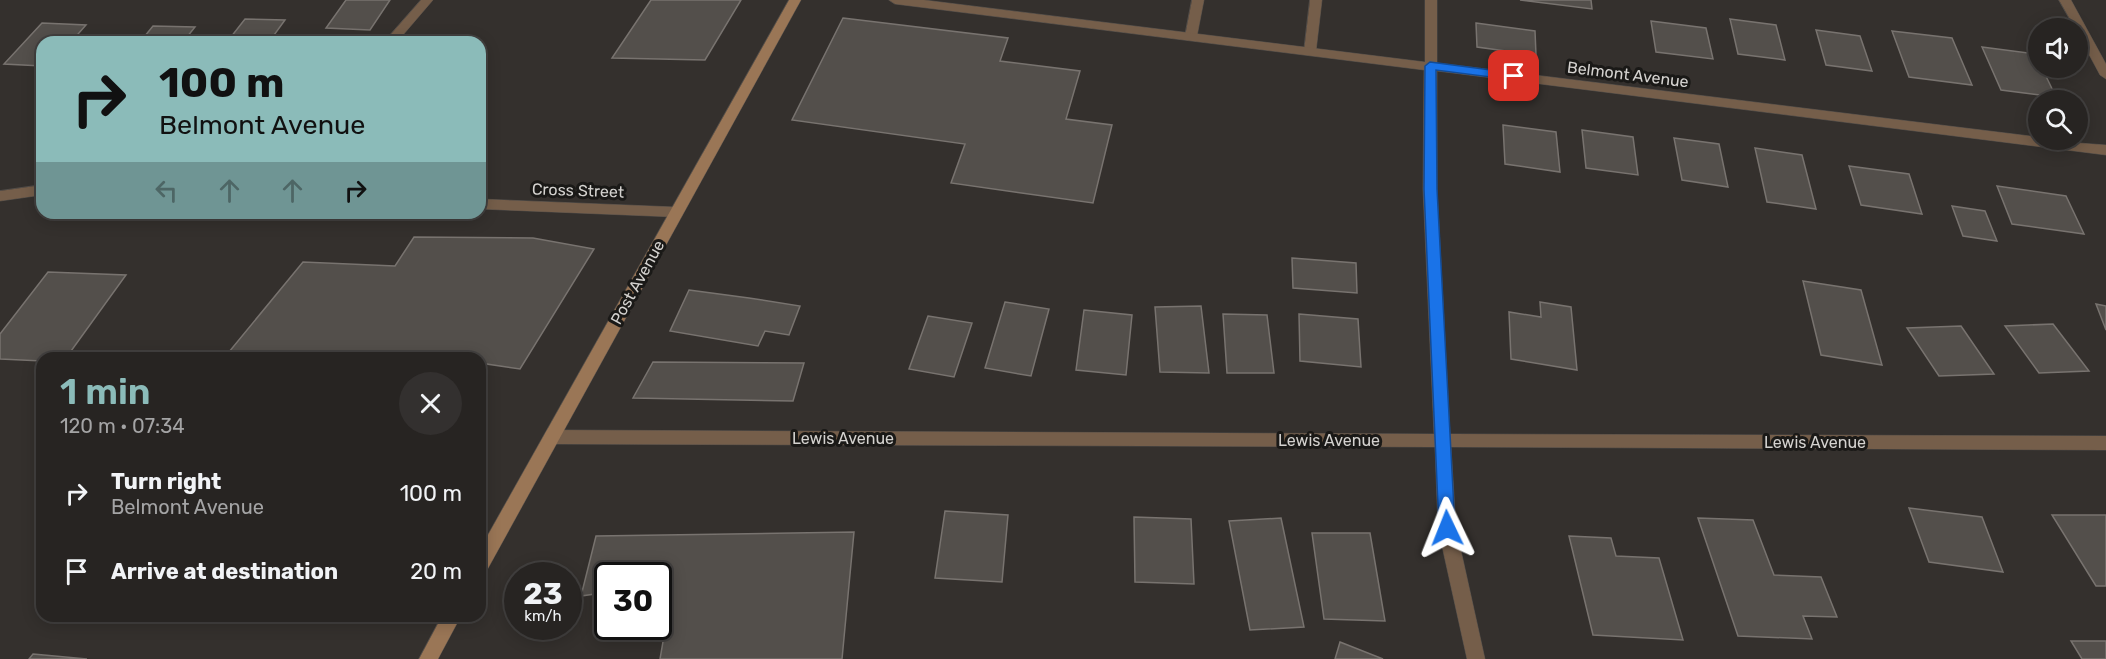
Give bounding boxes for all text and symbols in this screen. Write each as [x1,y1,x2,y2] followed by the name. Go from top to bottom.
[2028,18,2088,150] map controls
[2028,18,2088,78] button: sound
[1488,50,1539,101] pin
[159,58,284,108] text: 100 m
[1566,58,1690,91] street label: Belmont Avenue
[1497,59,1530,92] icon: arrive
[60,60,138,138] icon: right
[2028,90,2088,150] button: search
[159,109,365,141] text: Belmont Avenue
[150,174,183,207] icon: left
[213,174,246,207] icon: ahead
[276,174,309,207] icon: ahead
[339,174,372,207] icon: right
[532,179,624,202] street label: Cross Street
[607,237,668,328] street label: Post Avenue
[60,370,151,413] text: 1 min
[399,372,462,435] button: close
[60,414,185,438] text: 120 m · 07:34
[792,429,894,448] street label: Lewis Avenue
[1278,431,1380,450] street label: Lewis Avenue
[1764,433,1866,452] street label: Lewis Avenue
[111,468,221,495] text: Turn right
[60,477,93,510] icon: right
[400,480,462,507] text: 100 m
[111,495,264,519] text: Belmont Avenue
[1415,496,1479,560] position arrow
[60,555,93,588] icon: arrive
[111,558,338,585] text: Arrive at destination
[410,558,462,585] text: 20 m
[594,562,672,640] speed limit sign: 30
[523,576,563,612] text: 23
[524,607,562,625] text: km/h

